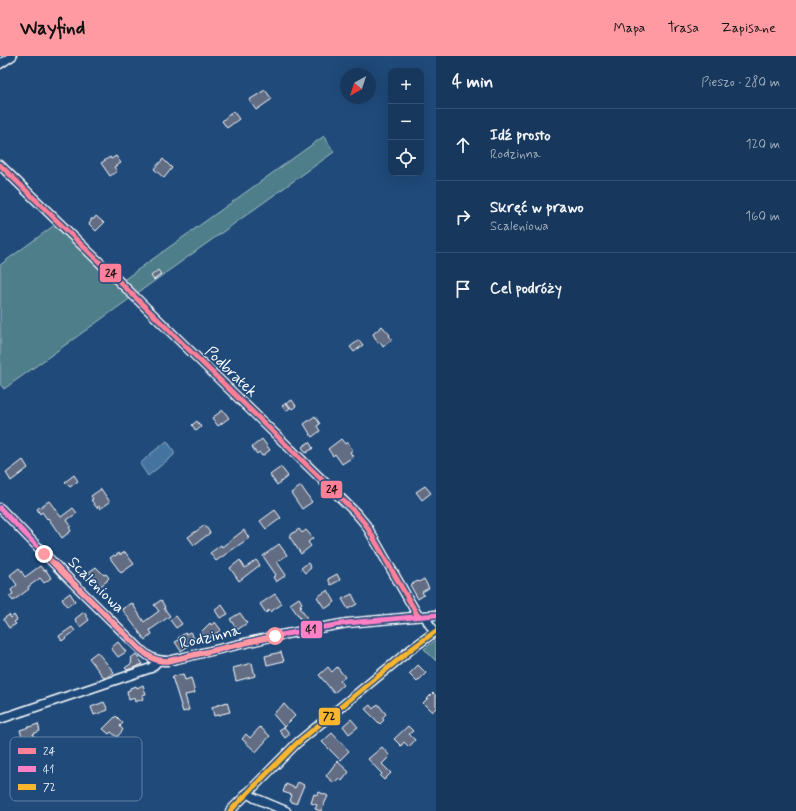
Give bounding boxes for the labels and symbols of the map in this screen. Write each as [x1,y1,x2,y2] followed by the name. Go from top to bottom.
[340,68,376,104] north arrow
[99,263,122,283] line badge: 24
[105,267,117,281] text: 24
[200,342,262,402] street label: Podbratek
[320,480,343,499] line badge: 24
[326,483,338,497] text: 24
[35,545,53,563] route end
[63,552,129,618] street label: Scaleniowa
[177,620,243,654] street label: Rodzinna
[300,620,323,639] line badge: 41
[305,623,317,637] text: 41
[266,627,284,645] route start
[318,707,341,726] line badge: 72
[323,710,335,724] text: 72
[10,737,142,801] legend
[43,745,55,759] text: 24
[43,763,54,777] text: 41
[43,781,56,795] text: 72

